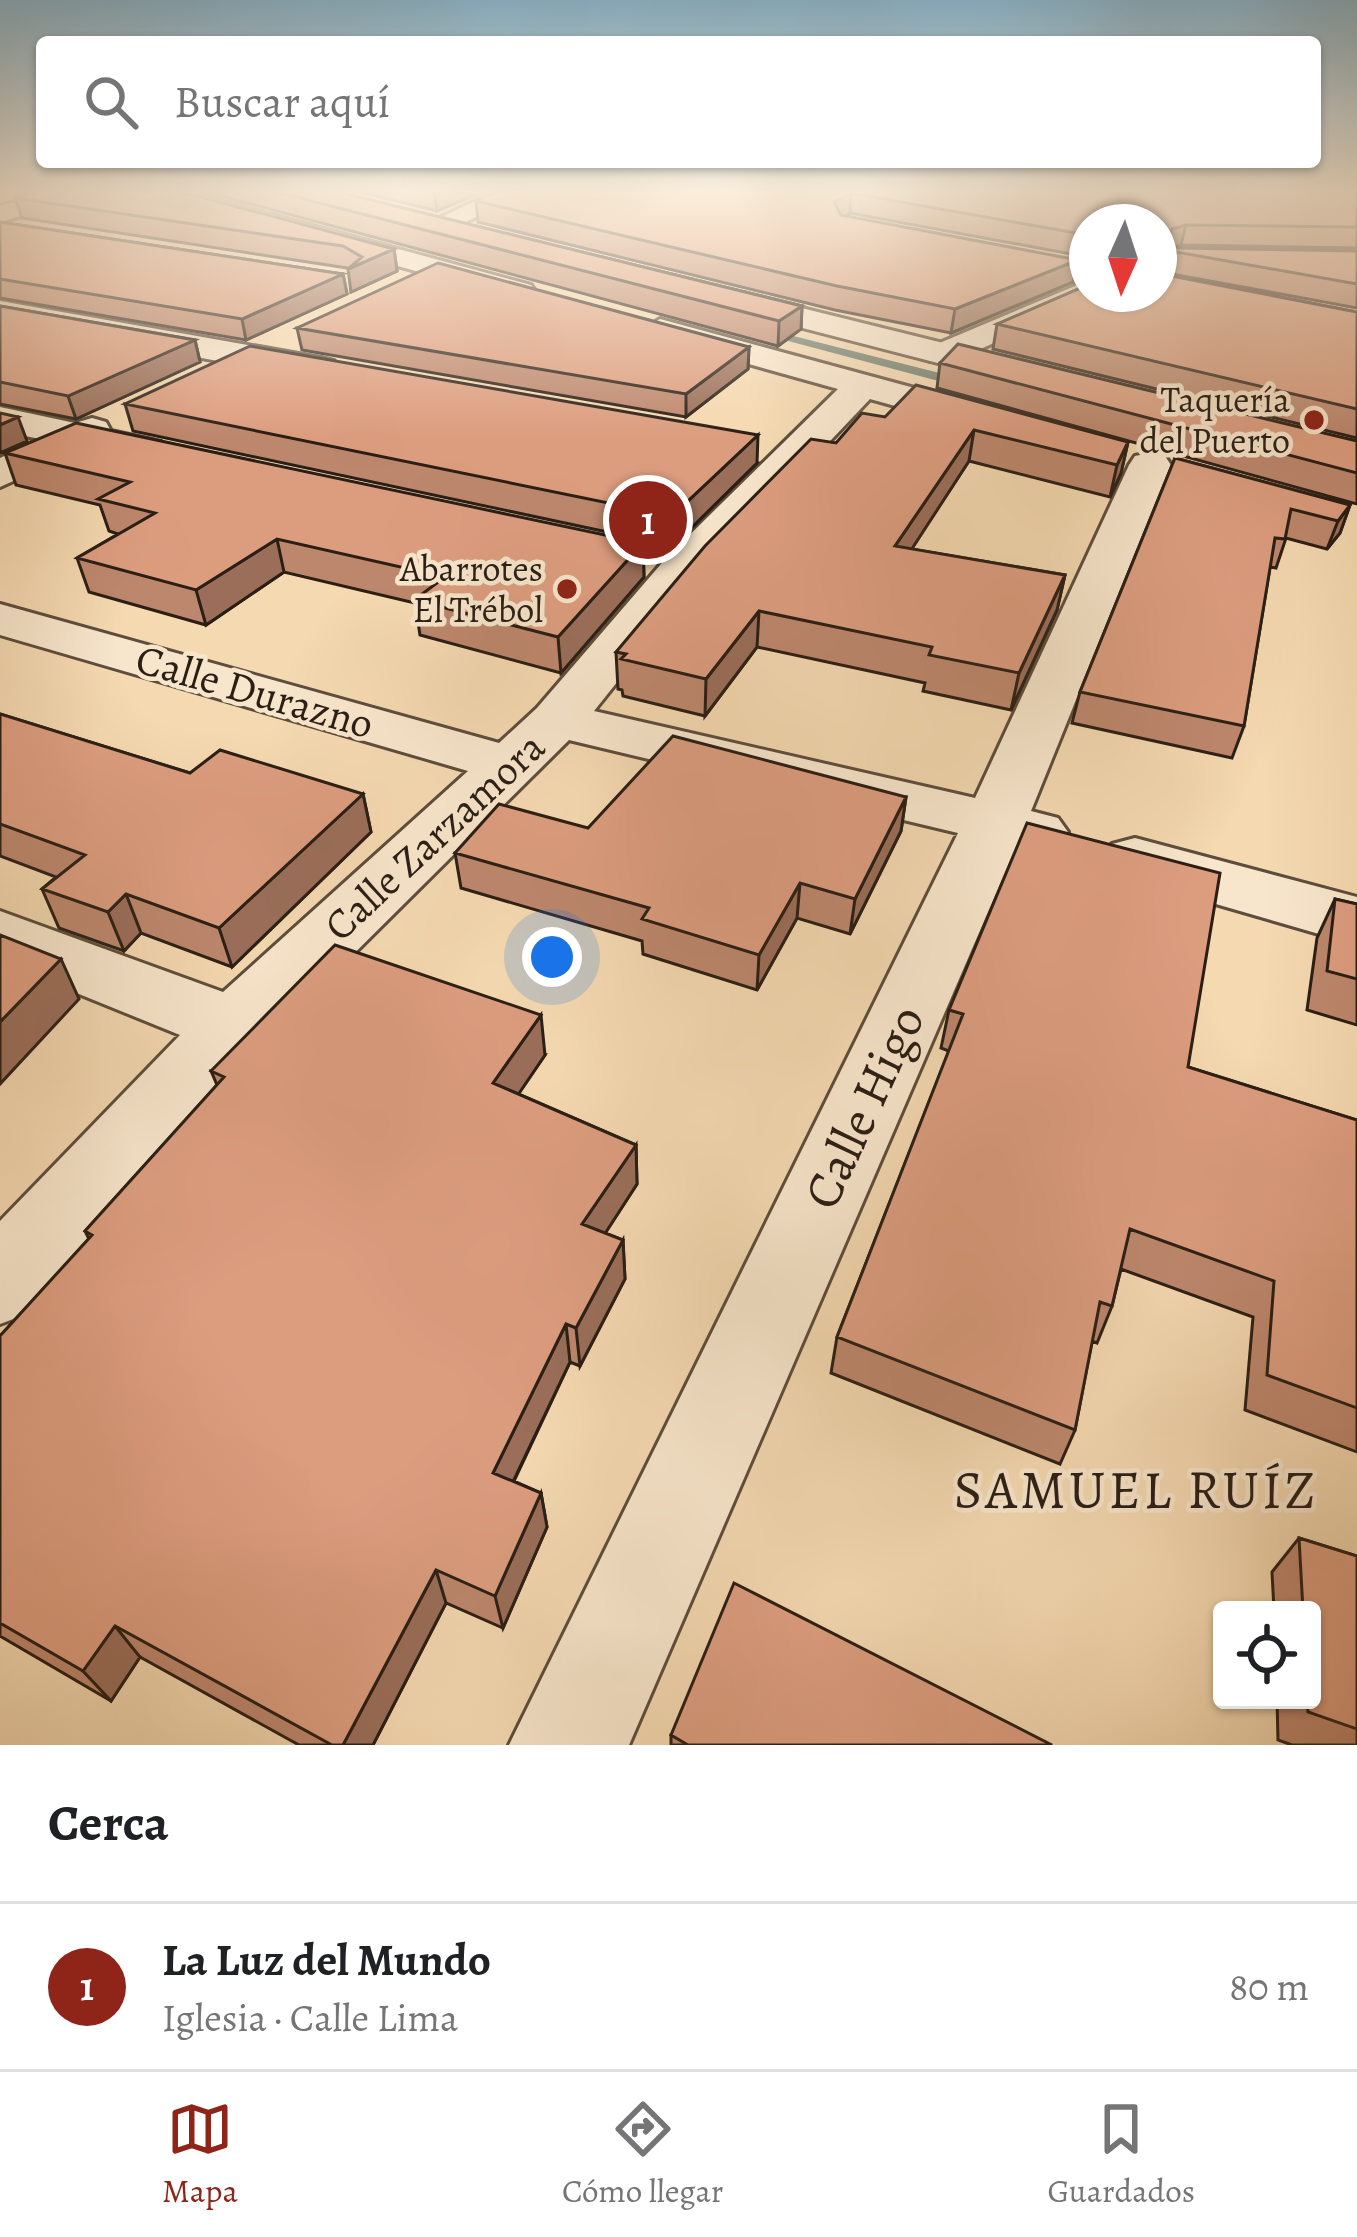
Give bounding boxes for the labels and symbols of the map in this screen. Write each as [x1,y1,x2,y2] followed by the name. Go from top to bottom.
[1069,204,1177,312] north arrow
[1140,375,1290,465] place label: Taquería del Puerto
[1301,407,1327,433] marker: Taquería del Puerto
[609,475,687,565] pin: 1
[399,544,543,634] place label: Abarrotes El Trébol
[554,576,580,602] marker: Abarrotes El Trébol
[130,630,380,752] street label: Calle Durazno
[311,718,557,953] street label: Calle Zarzamora
[522,927,582,987] your location
[786,994,942,1220] street label: Calle Higo
[954,1453,1318,1527] district label: SAMUEL RUÍZ

